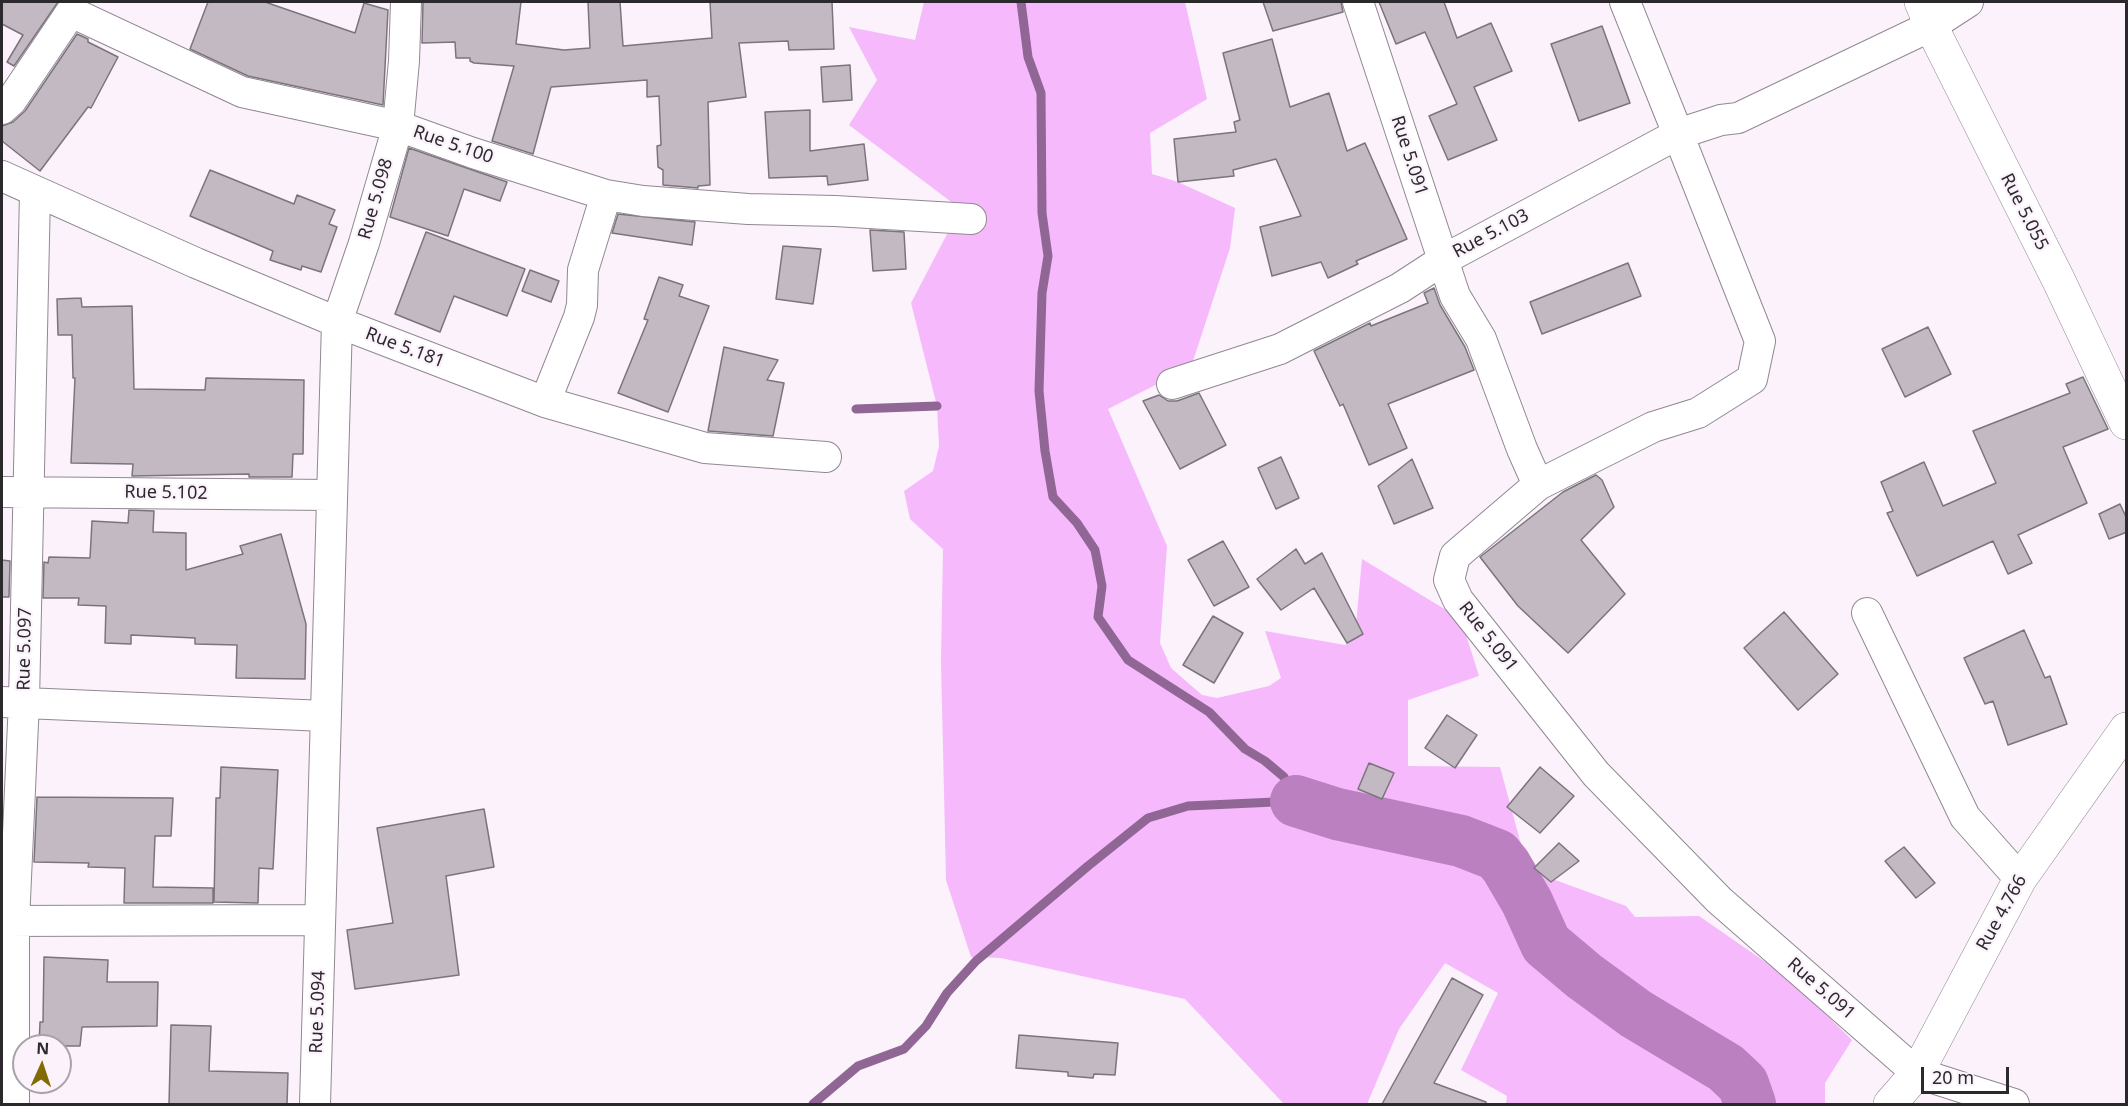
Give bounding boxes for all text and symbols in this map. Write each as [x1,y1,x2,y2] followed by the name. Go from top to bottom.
[1386,113,1432,199] street label: Rue 5.091
[410,121,496,169] street label: Rue 5.100
[354,156,398,242] street label: Rue 5.098
[1996,170,2052,254] street label: Rue 5.055
[1449,205,1533,263] street label: Rue 5.103
[362,323,448,373] street label: Rue 5.181
[124,481,208,505] street label: Rue 5.102
[1454,598,1522,676] street label: Rue 5.091
[13,607,37,691] street label: Rue 5.097
[1972,871,2032,955] street label: Rue 4.766
[1783,954,1859,1024] street label: Rue 5.091
[306,970,330,1054] street label: Rue 5.094
[12,1034,72,1094] north arrow
[36,1037,50,1059] text: N
[1924,1055,2012,1093] scale bar
[1932,1065,1974,1089] text: 20 m

